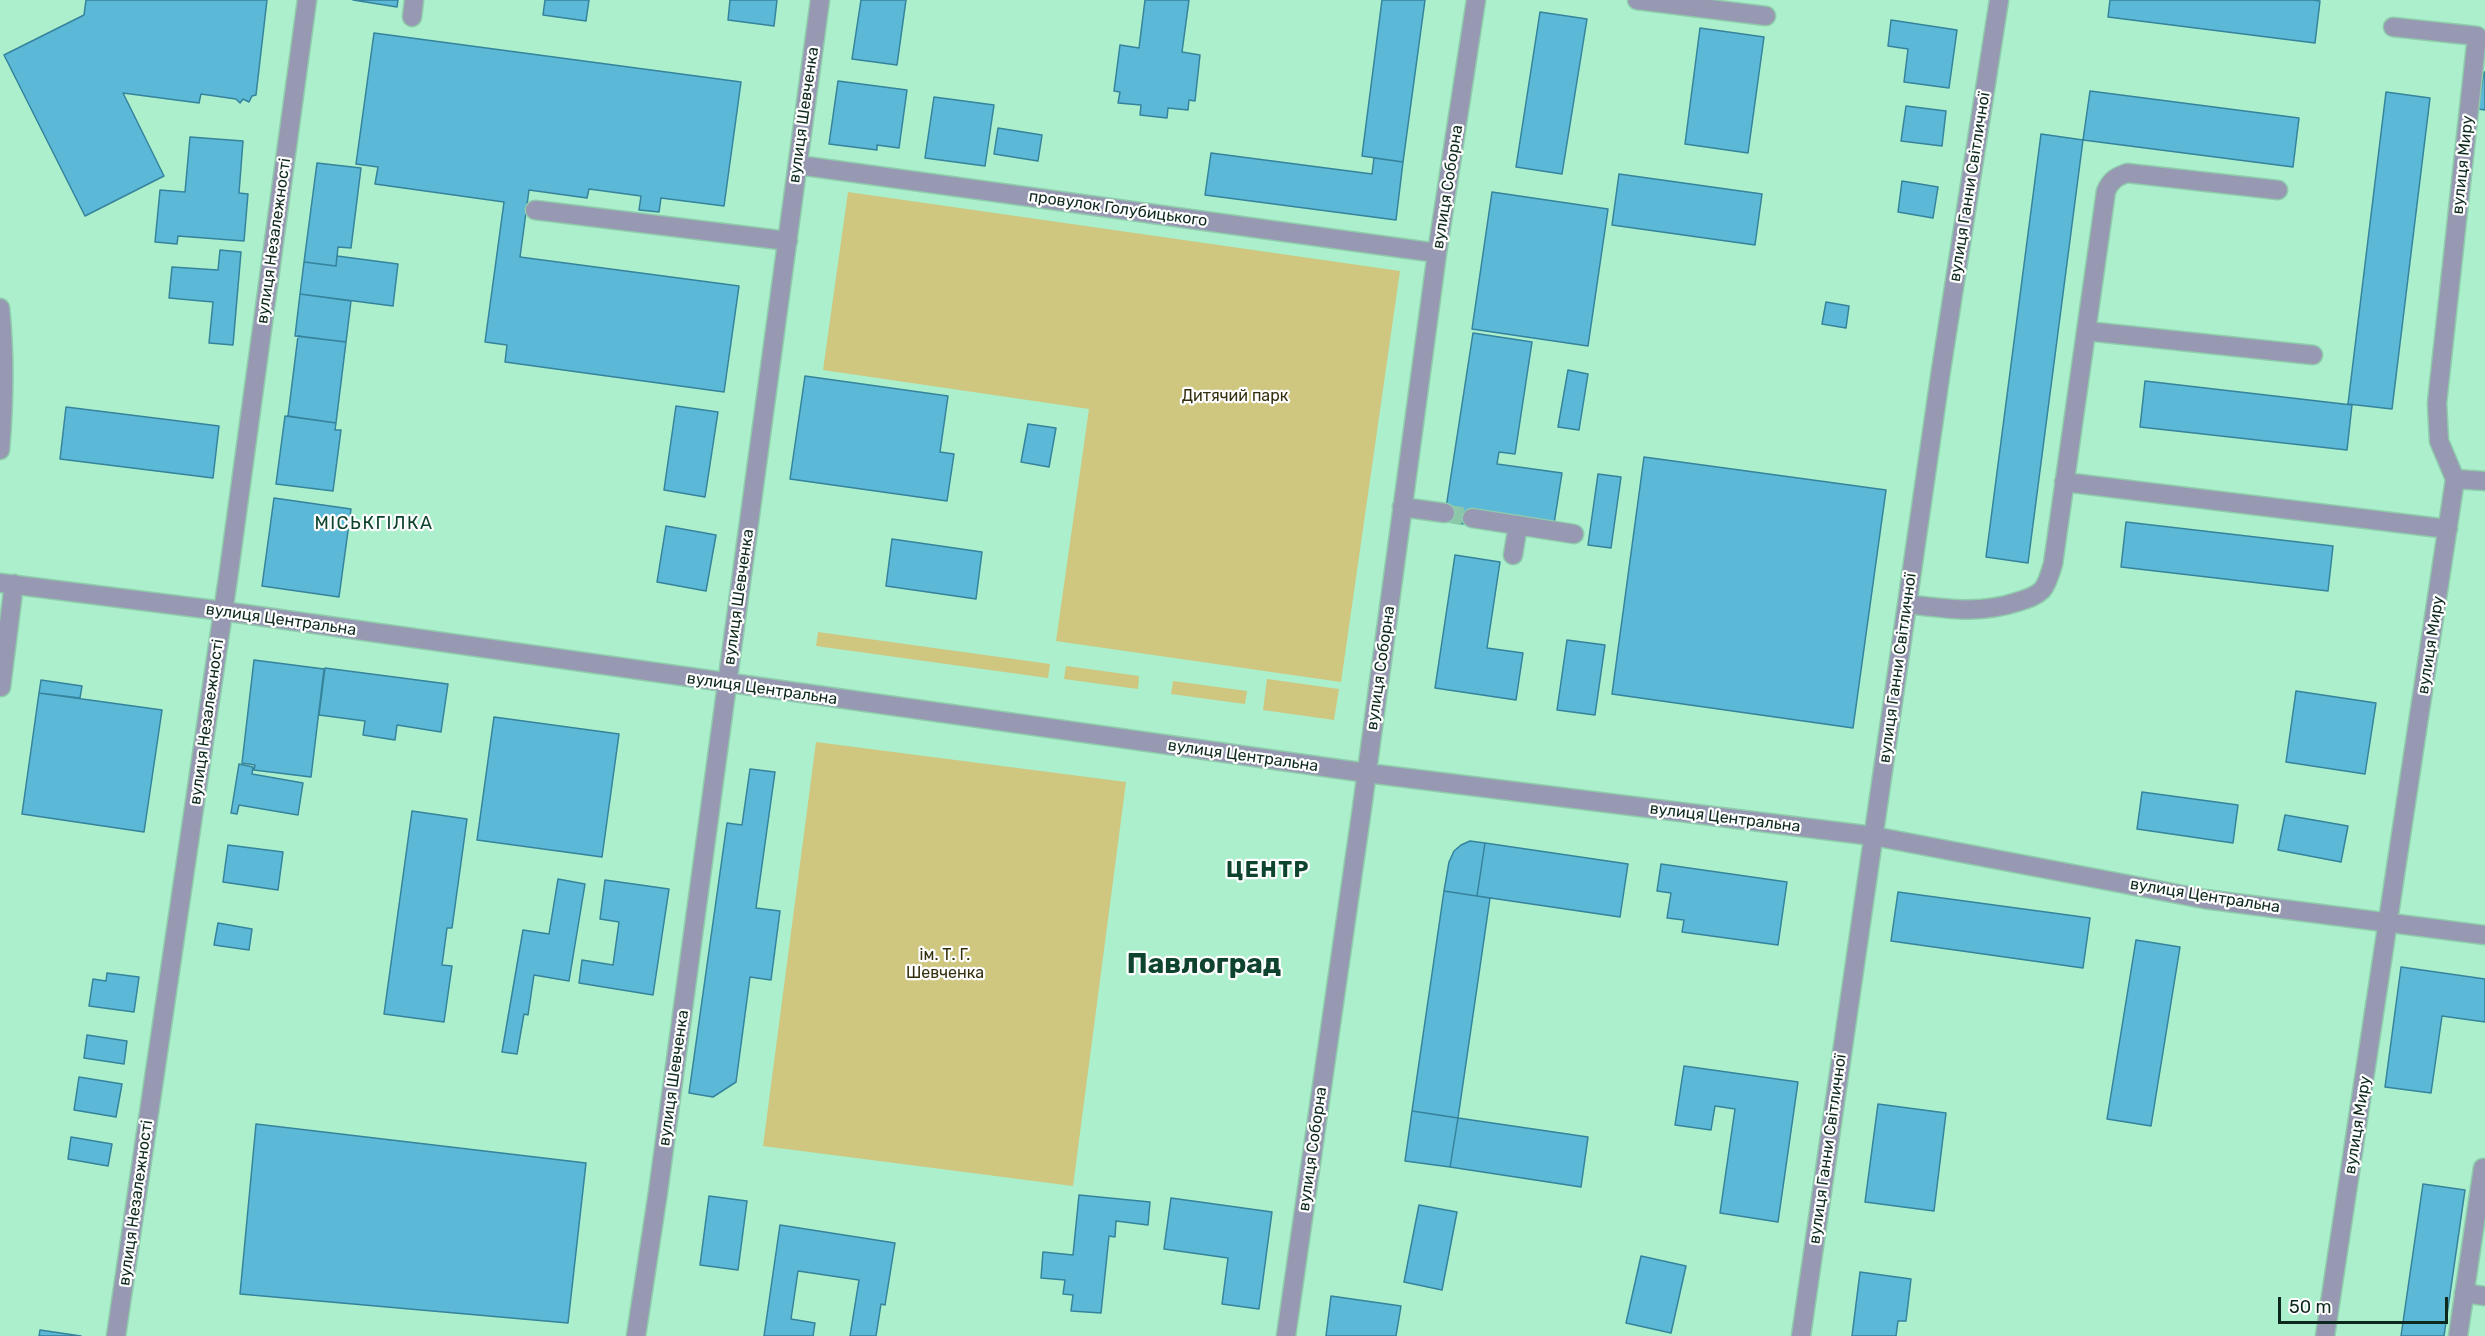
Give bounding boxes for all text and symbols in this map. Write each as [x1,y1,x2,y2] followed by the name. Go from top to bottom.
[785,46,823,184] street label: вулиця Шевченка
[1946,91,1994,283] street label: вулиця Ганни Світличної
[2448,115,2478,215] street label: вулиця Миру
[1429,124,1467,250] street label: вулиця Соборна
[253,157,295,325] street label: вулиця Незалежності
[1028,187,1208,231] street label: провулок Голубицького
[1182,386,1288,406] park label: Дитячий парк
[314,513,434,535] district label: МІСЬКГІЛКА
[720,528,758,666] street label: вулиця Шевченка
[1875,572,1921,764] street label: вулиця Ганни Світличної
[2414,594,2448,696] street label: вулиця Миру
[205,600,357,640] street label: вулиця Центральна
[1363,605,1399,731] street label: вулиця Соборна
[186,638,228,806] street label: вулиця Незалежності
[686,669,838,709] street label: вулиця Центральна
[1167,736,1319,776] street label: вулиця Центральна
[1649,799,1801,837] street label: вулиця Центральна
[1226,858,1310,884] district label: ЦЕНТР
[2129,875,2281,917] street label: вулиця Центральна
[906,945,984,983] park label: ім. Т. Г. Шевченка
[1127,948,1281,982] district label: Павлоград
[655,1009,693,1147] street label: вулиця Шевченка
[1805,1053,1851,1245] street label: вулиця Ганни Світличної
[2341,1074,2375,1176] street label: вулиця Миру
[1295,1086,1331,1212] street label: вулиця Соборна
[115,1119,157,1287] street label: вулиця Незалежності
[2281,1285,2450,1323] scale bar
[2289,1296,2332,1318] text: 50 m

